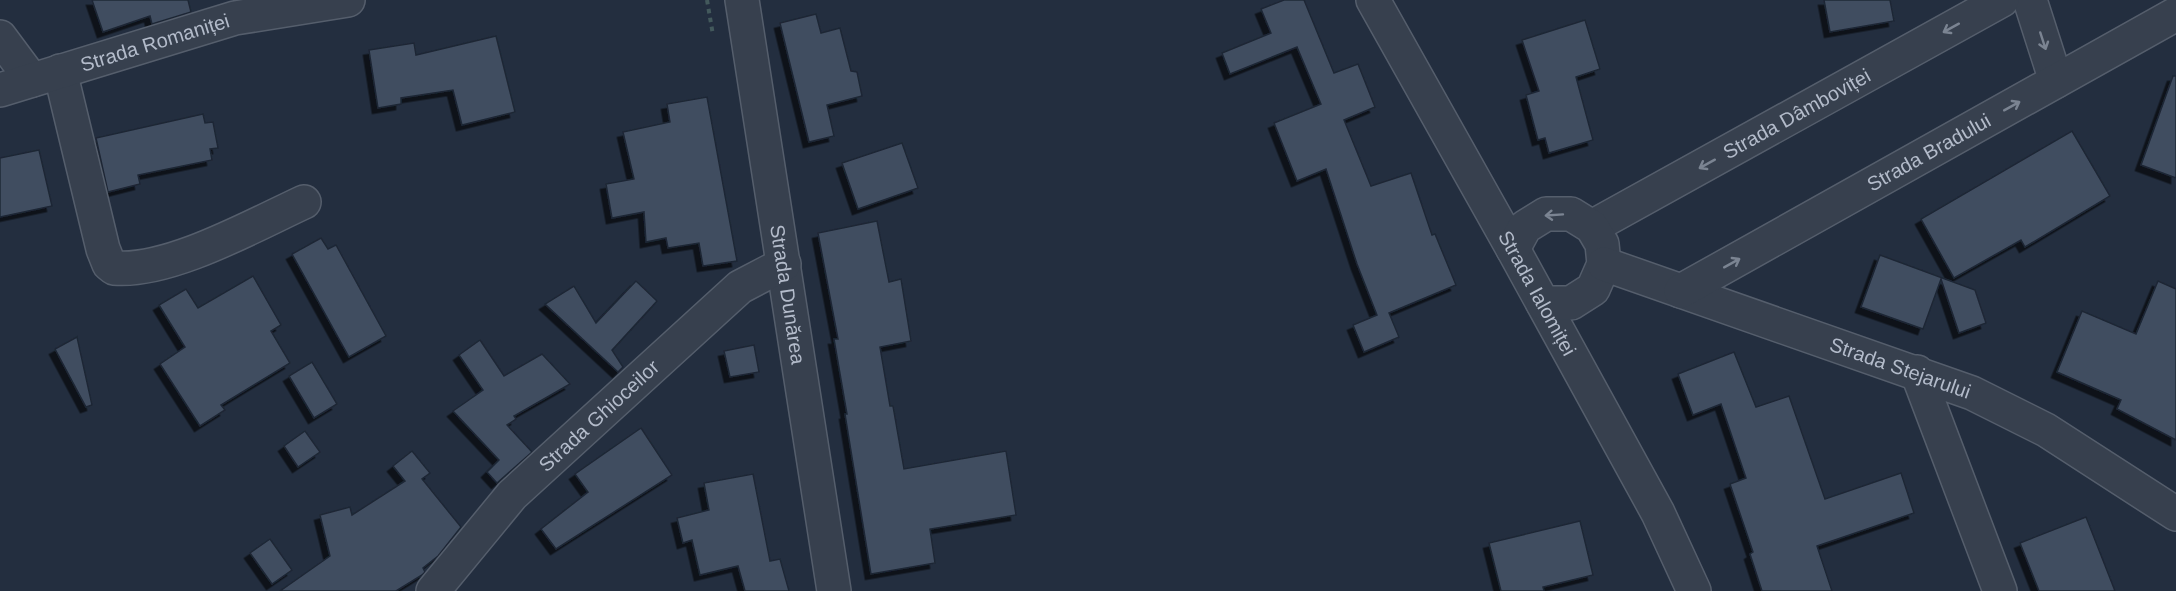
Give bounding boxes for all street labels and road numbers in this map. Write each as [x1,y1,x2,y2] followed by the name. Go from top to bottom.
[78,9,232,76] street label: Strada Romaniței
[1719,64,1874,163] street label: Strada Dâmboviței
[1863,109,1994,196] street label: Strada Bradului
[766,223,810,367] street label: Strada Dunărea
[1494,227,1580,359] street label: Strada Ialomiței
[1827,333,1974,403] street label: Strada Stejarului
[534,355,664,476] street label: Strada Ghioceilor

